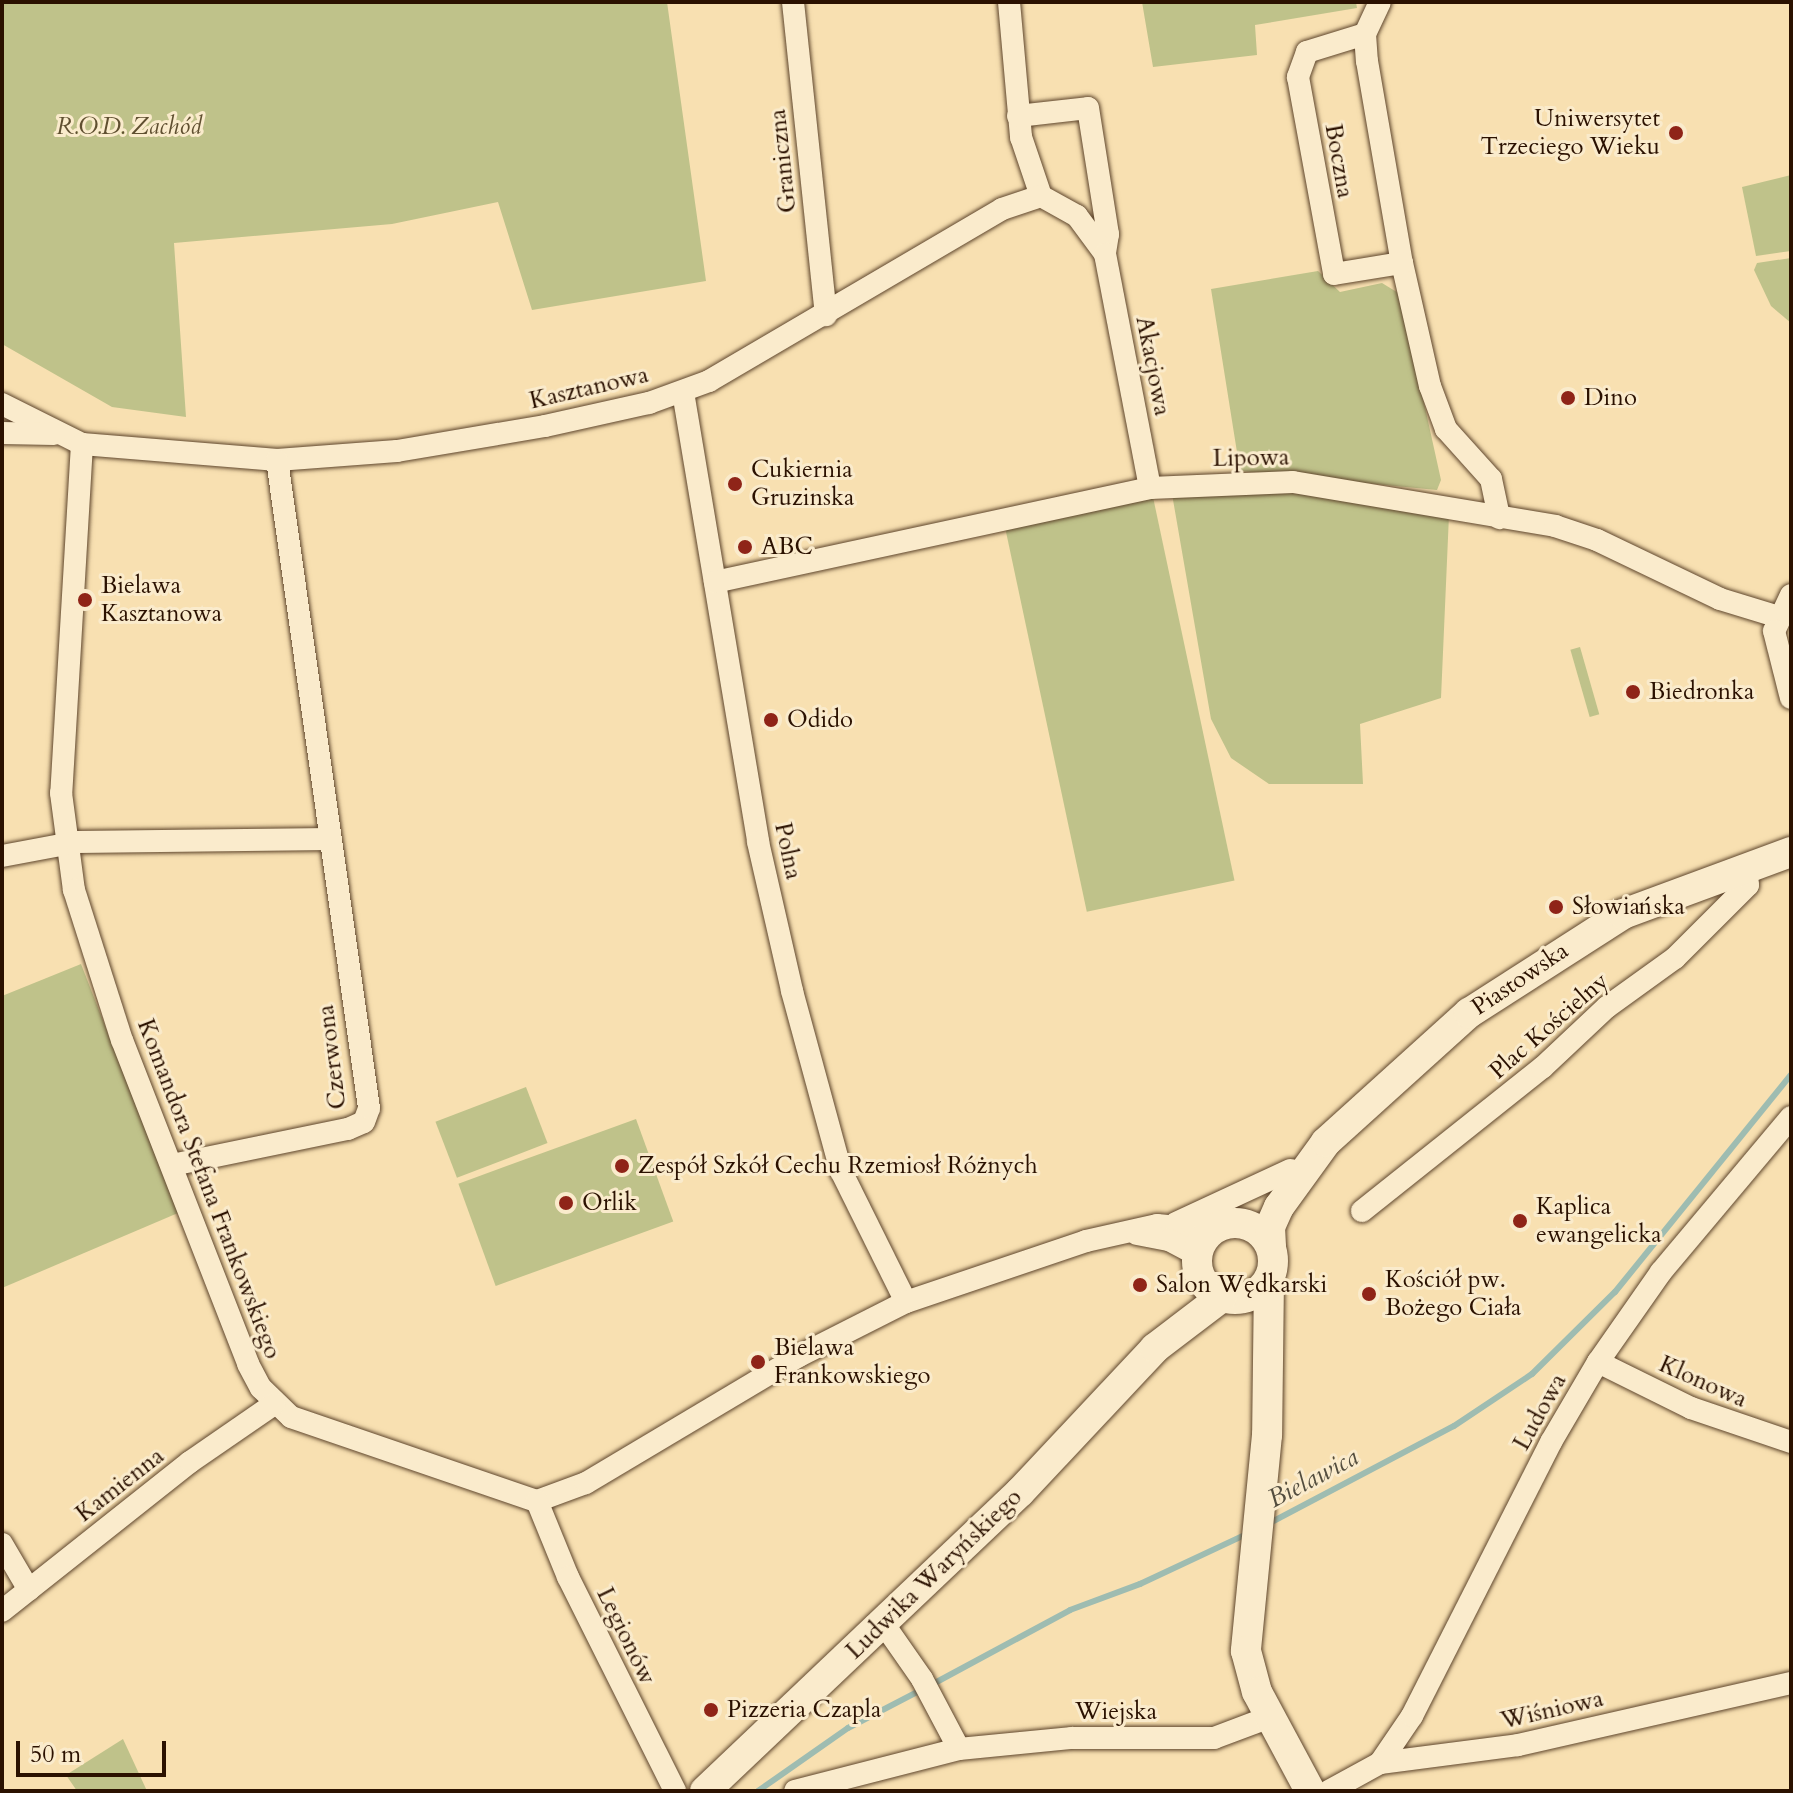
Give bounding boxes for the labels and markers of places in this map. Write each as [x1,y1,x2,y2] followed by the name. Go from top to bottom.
[1480,105,1660,161] place label: Uniwersytet Trzeciego Wieku
[1667,124,1685,142] marker: Uniwersytet Trzeciego Wieku
[1584,384,1637,412] place label: Dino
[1559,389,1577,407] marker: Dino
[751,456,854,512] place label: Cukiernia Gruzinska
[726,475,744,493] marker: Cukiernia Gruzinska
[761,533,813,561] place label: ABC
[736,538,754,556] marker: ABC
[101,572,222,628] place label: Bielawa Kasztanowa
[76,591,94,609] marker: Bielawa Kasztanowa
[1649,678,1754,706] place label: Biedronka
[1624,683,1642,701] marker: Biedronka
[787,706,853,734] place label: Odido
[762,711,780,729] marker: Odido
[1572,893,1685,921] place label: Słowiańska
[1547,898,1565,916] marker: Słowiańska
[638,1152,1038,1180] place label: Zespół Szkół Cechu Rzemiosł Różnych
[613,1157,631,1175] marker: Zespół Szkół Cechu Rzemiosł Różnych
[582,1189,637,1217] place label: Orlik
[1536,1193,1662,1249] place label: Kaplica ewangelicka
[557,1194,575,1212] marker: Orlik
[1511,1212,1529,1230] marker: Kaplica ewangelicka
[1385,1266,1521,1322] place label: Kościół pw. Bożego Ciała
[1156,1271,1327,1299] place label: Salon Wędkarski
[1131,1276,1149,1294] marker: Salon Wędkarski
[1360,1285,1378,1303] marker: Kościół pw. Bożego Ciała
[774,1334,930,1390] place label: Bielawa Frankowskiego
[749,1353,767,1371] marker: Bielawa Frankowskiego
[727,1696,881,1724] place label: Pizzeria Czapla
[702,1701,720,1719] marker: Pizzeria Czapla

